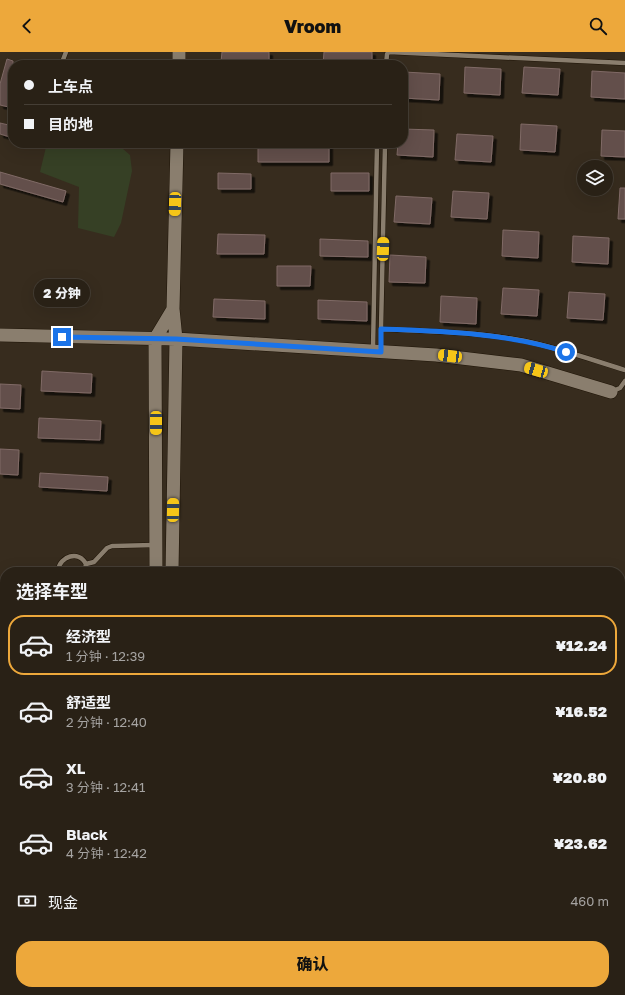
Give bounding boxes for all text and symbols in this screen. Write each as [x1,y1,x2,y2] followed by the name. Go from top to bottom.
[16,15,38,37] icon: back
[284,15,341,37] text: Vroom
[587,15,609,37] icon: search
[48,77,93,95] text: 上车点
[48,115,93,133] text: 目的地
[577,160,613,196] map controls
[577,160,613,196] button: layers
[169,192,181,216] car
[377,237,389,261] car
[34,279,90,307] callout: 2 分钟
[43,285,81,301] text: 2 分钟
[53,328,71,346] route end
[557,343,575,361] route start
[437,349,463,363] car
[523,361,549,379] car
[150,411,162,435] car
[167,498,179,522] car
[16,580,88,602] text: 选择车型
[18,627,54,663] icon: car
[66,627,111,645] text: 经济型
[555,636,607,654] text: ¥12.24
[66,648,145,664] text: 1 分钟 · 12:39
[18,693,54,729] icon: car
[66,693,111,711] text: 舒适型
[555,702,607,720] text: ¥16.52
[66,714,147,730] text: 2 分钟 · 12:40
[18,759,54,795] icon: car
[66,759,85,777] text: XL
[553,768,607,786] text: ¥20.80
[66,779,145,795] text: 3 分钟 · 12:41
[18,825,54,861] icon: car
[66,825,108,843] text: Black
[554,834,607,852] text: ¥23.62
[66,845,147,861] text: 4 分钟 · 12:42
[16,890,38,912] icon: cash
[48,893,78,911] text: 现金
[570,893,609,909] text: 460 m
[16,941,609,987] button: 确认

